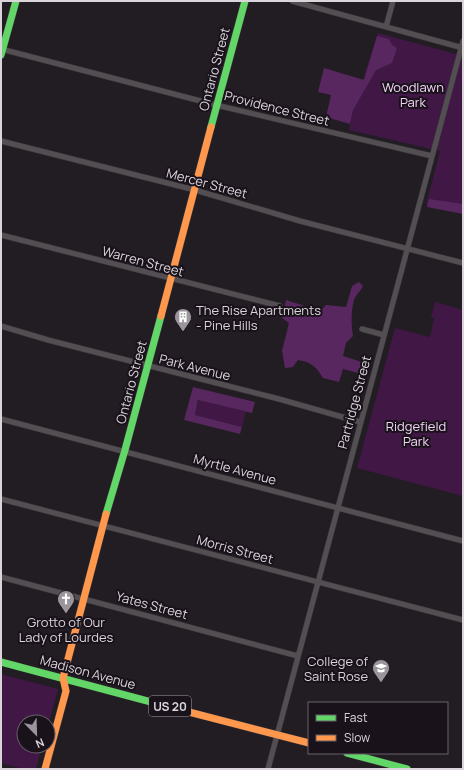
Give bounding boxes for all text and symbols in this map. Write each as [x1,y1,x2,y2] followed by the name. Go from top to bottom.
[194,25,234,113] street label: Ontario Street
[382,78,444,111] park label: Woodlawn Park
[223,86,331,130] street label: Providence Street
[165,164,249,202] street label: Mercer Street
[100,241,186,281] street label: Warren Street
[196,301,321,334] place label: The Rise Apartments - Pine Hills
[173,307,193,332] building icon: The Rise Apartments - Pine Hills
[111,338,151,426] street label: Ontario Street
[157,349,233,385] street label: Park Avenue
[333,353,375,451] street label: Partridge Street
[386,417,446,450] park label: Ridgefield Park
[191,449,279,489] street label: Myrtle Avenue
[195,530,275,568] street label: Morris Street
[114,587,190,623] street label: Yates Street
[56,589,76,614] church icon: Grotto of Our Lady of Lourdes
[19,613,113,646] place label: Grotto of Our Lady of Lourdes
[38,651,138,694] street label: Madison Avenue
[304,652,368,685] place label: College of Saint Rose
[371,658,391,683] school or university icon: College of Saint Rose
[149,696,191,716] road number: US 20
[308,702,448,754] legend
[344,709,368,726] text: Fast
[16,714,56,754] north arrow
[344,729,370,746] text: Slow
[33,735,47,752] text: N

